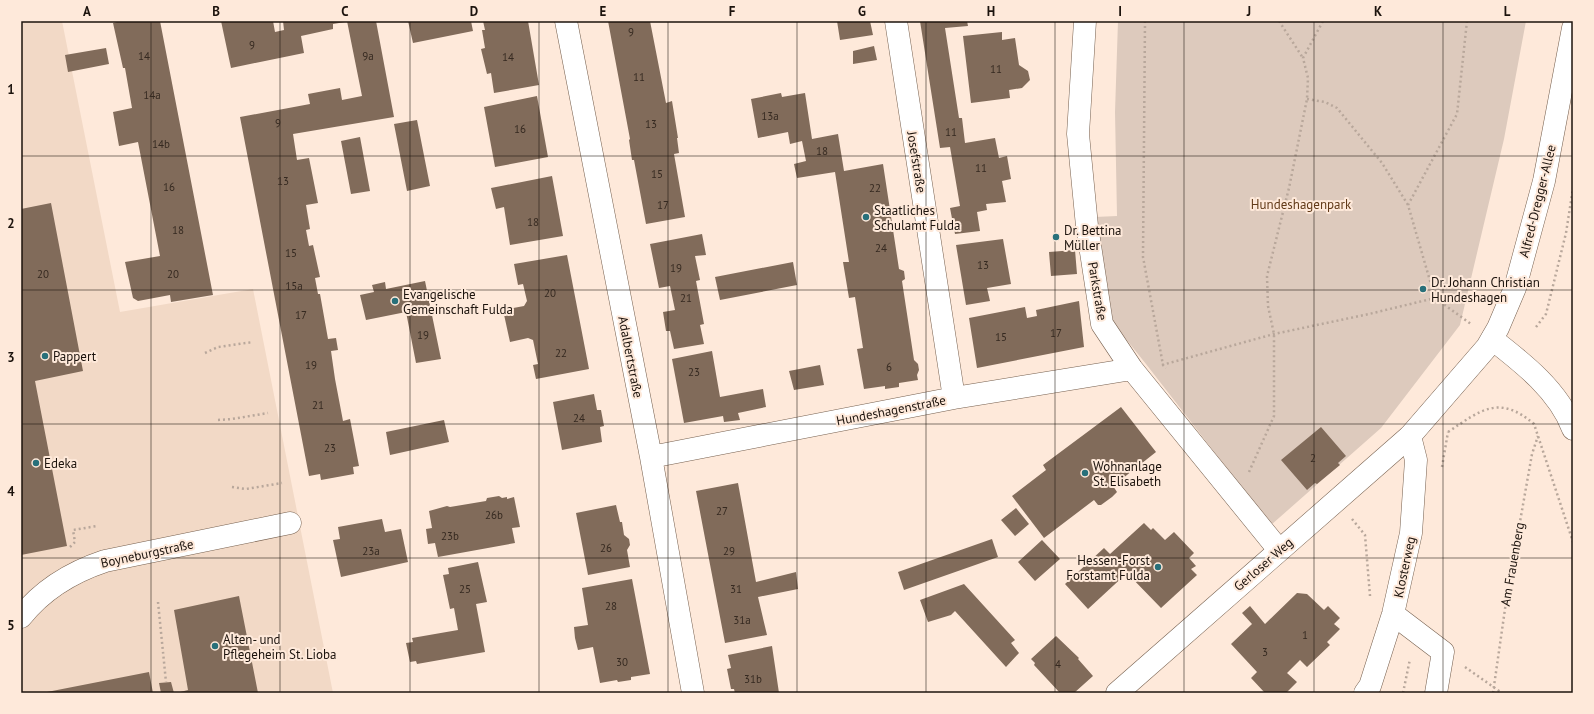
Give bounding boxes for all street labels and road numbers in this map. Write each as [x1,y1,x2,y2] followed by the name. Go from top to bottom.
[903,129,930,194] street label: Josefstraße
[1515,143,1560,259] street label: Alfred-Dregger-Allee
[1084,261,1111,322] street label: Parkstraße
[614,315,647,399] street label: Adalbertstraße
[835,392,947,429] street label: Hundeshagenstraße
[1497,521,1528,607] street label: Am Frauenberg
[1230,534,1297,595] street label: Gerloser Weg
[99,535,195,572] street label: Boyneburgstraße
[1390,535,1419,599] street label: Klosterweg

